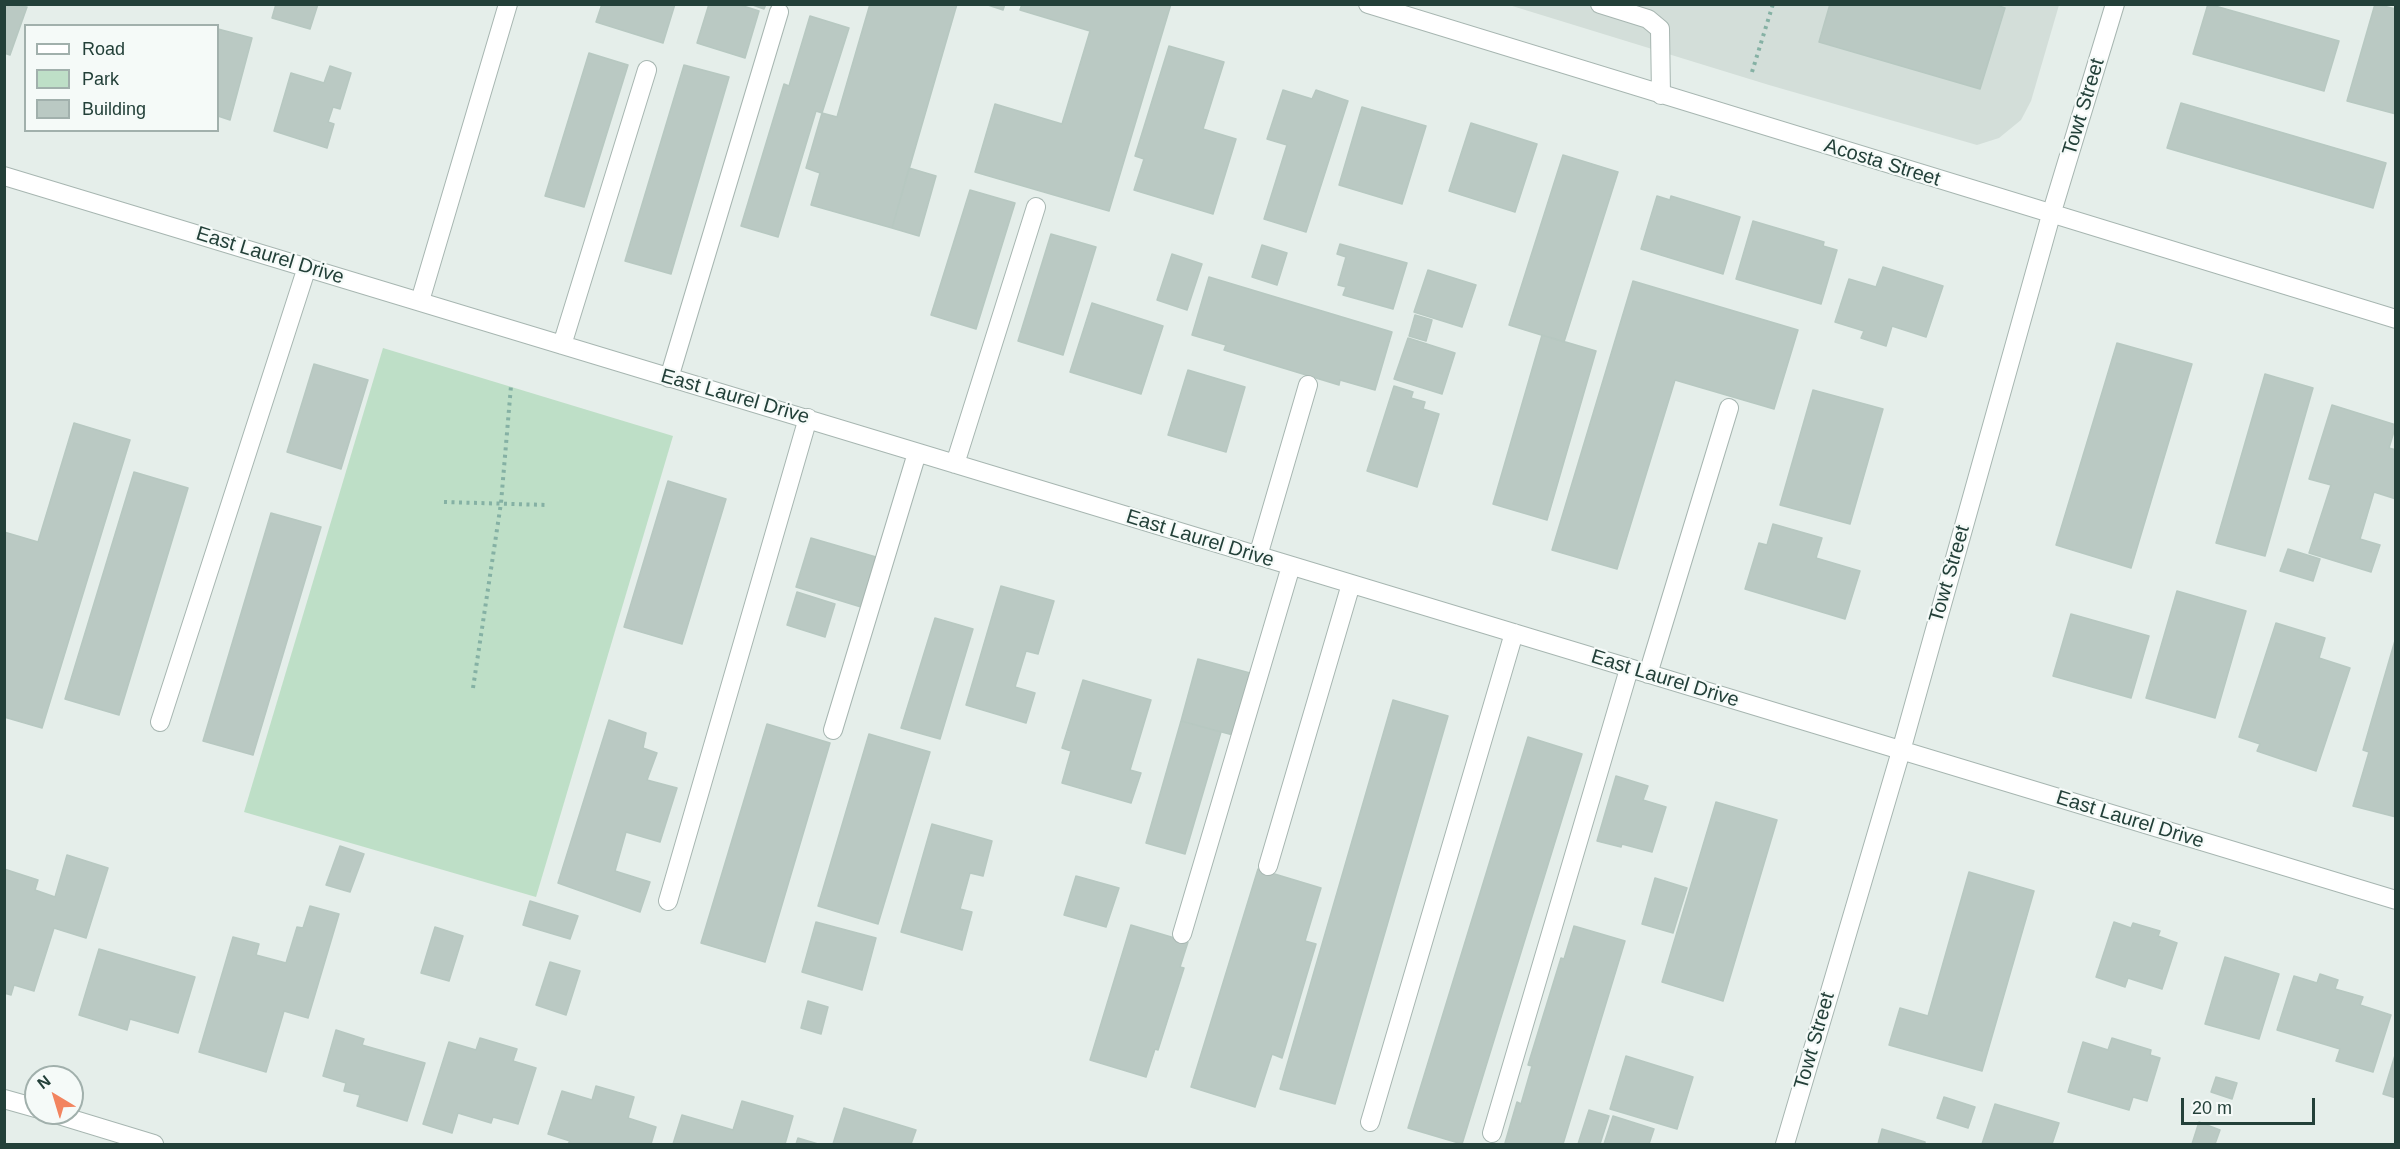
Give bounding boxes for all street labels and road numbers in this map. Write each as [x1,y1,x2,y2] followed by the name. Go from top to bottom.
[2058,56,2110,158] street label: Towt Street
[1821,134,1943,192] street label: Acosta Street
[193,222,347,290] street label: East Laurel Drive
[658,364,812,430] street label: East Laurel Drive
[1123,505,1277,573] street label: East Laurel Drive
[1925,523,1975,625] street label: Towt Street
[1588,645,1742,713] street label: East Laurel Drive
[2053,786,2207,854] street label: East Laurel Drive
[1790,990,1840,1092] street label: Towt Street

